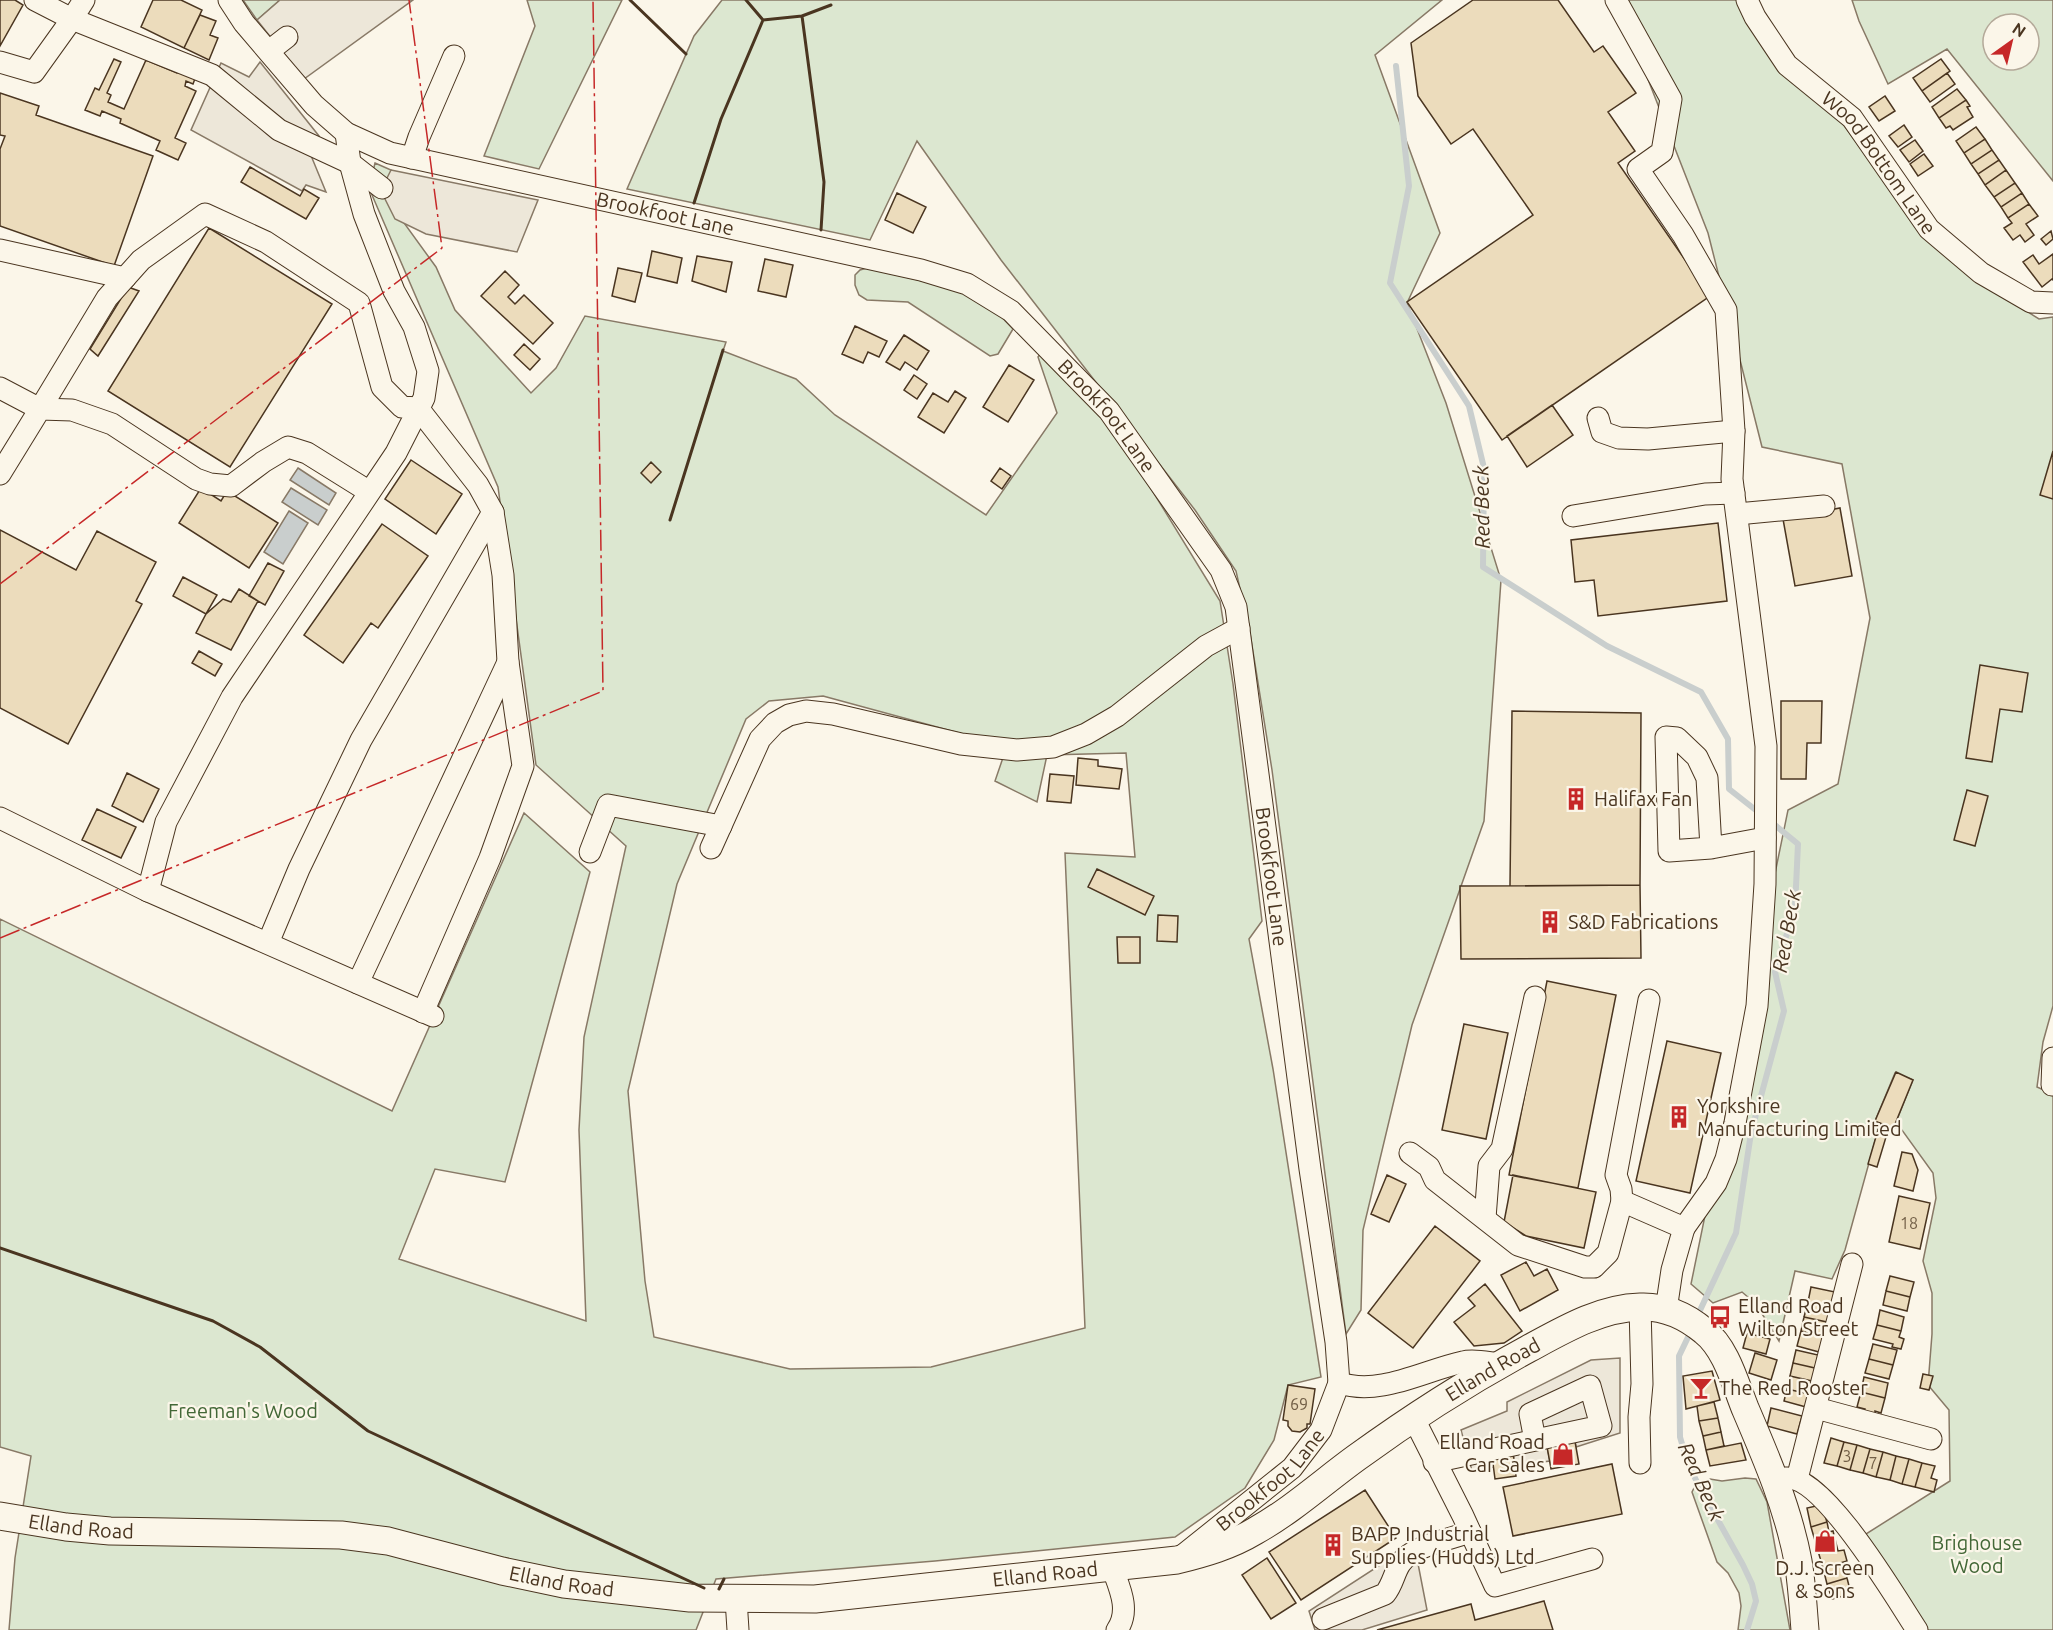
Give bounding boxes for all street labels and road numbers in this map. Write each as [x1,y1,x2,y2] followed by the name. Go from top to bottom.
[1817,86,1941,238] street label: Wood Bottom Lane
[594,187,736,239] street label: Brookfoot Lane
[1054,354,1161,477] street label: Brookfoot Lane
[1251,806,1293,948] street label: Brookfoot Lane
[1441,1333,1544,1406] street label: Elland Road
[1211,1424,1329,1535] street label: Brookfoot Lane
[27,1509,134,1542] street label: Elland Road
[991,1557,1099,1591] street label: Elland Road
[507,1561,615,1600] street label: Elland Road

